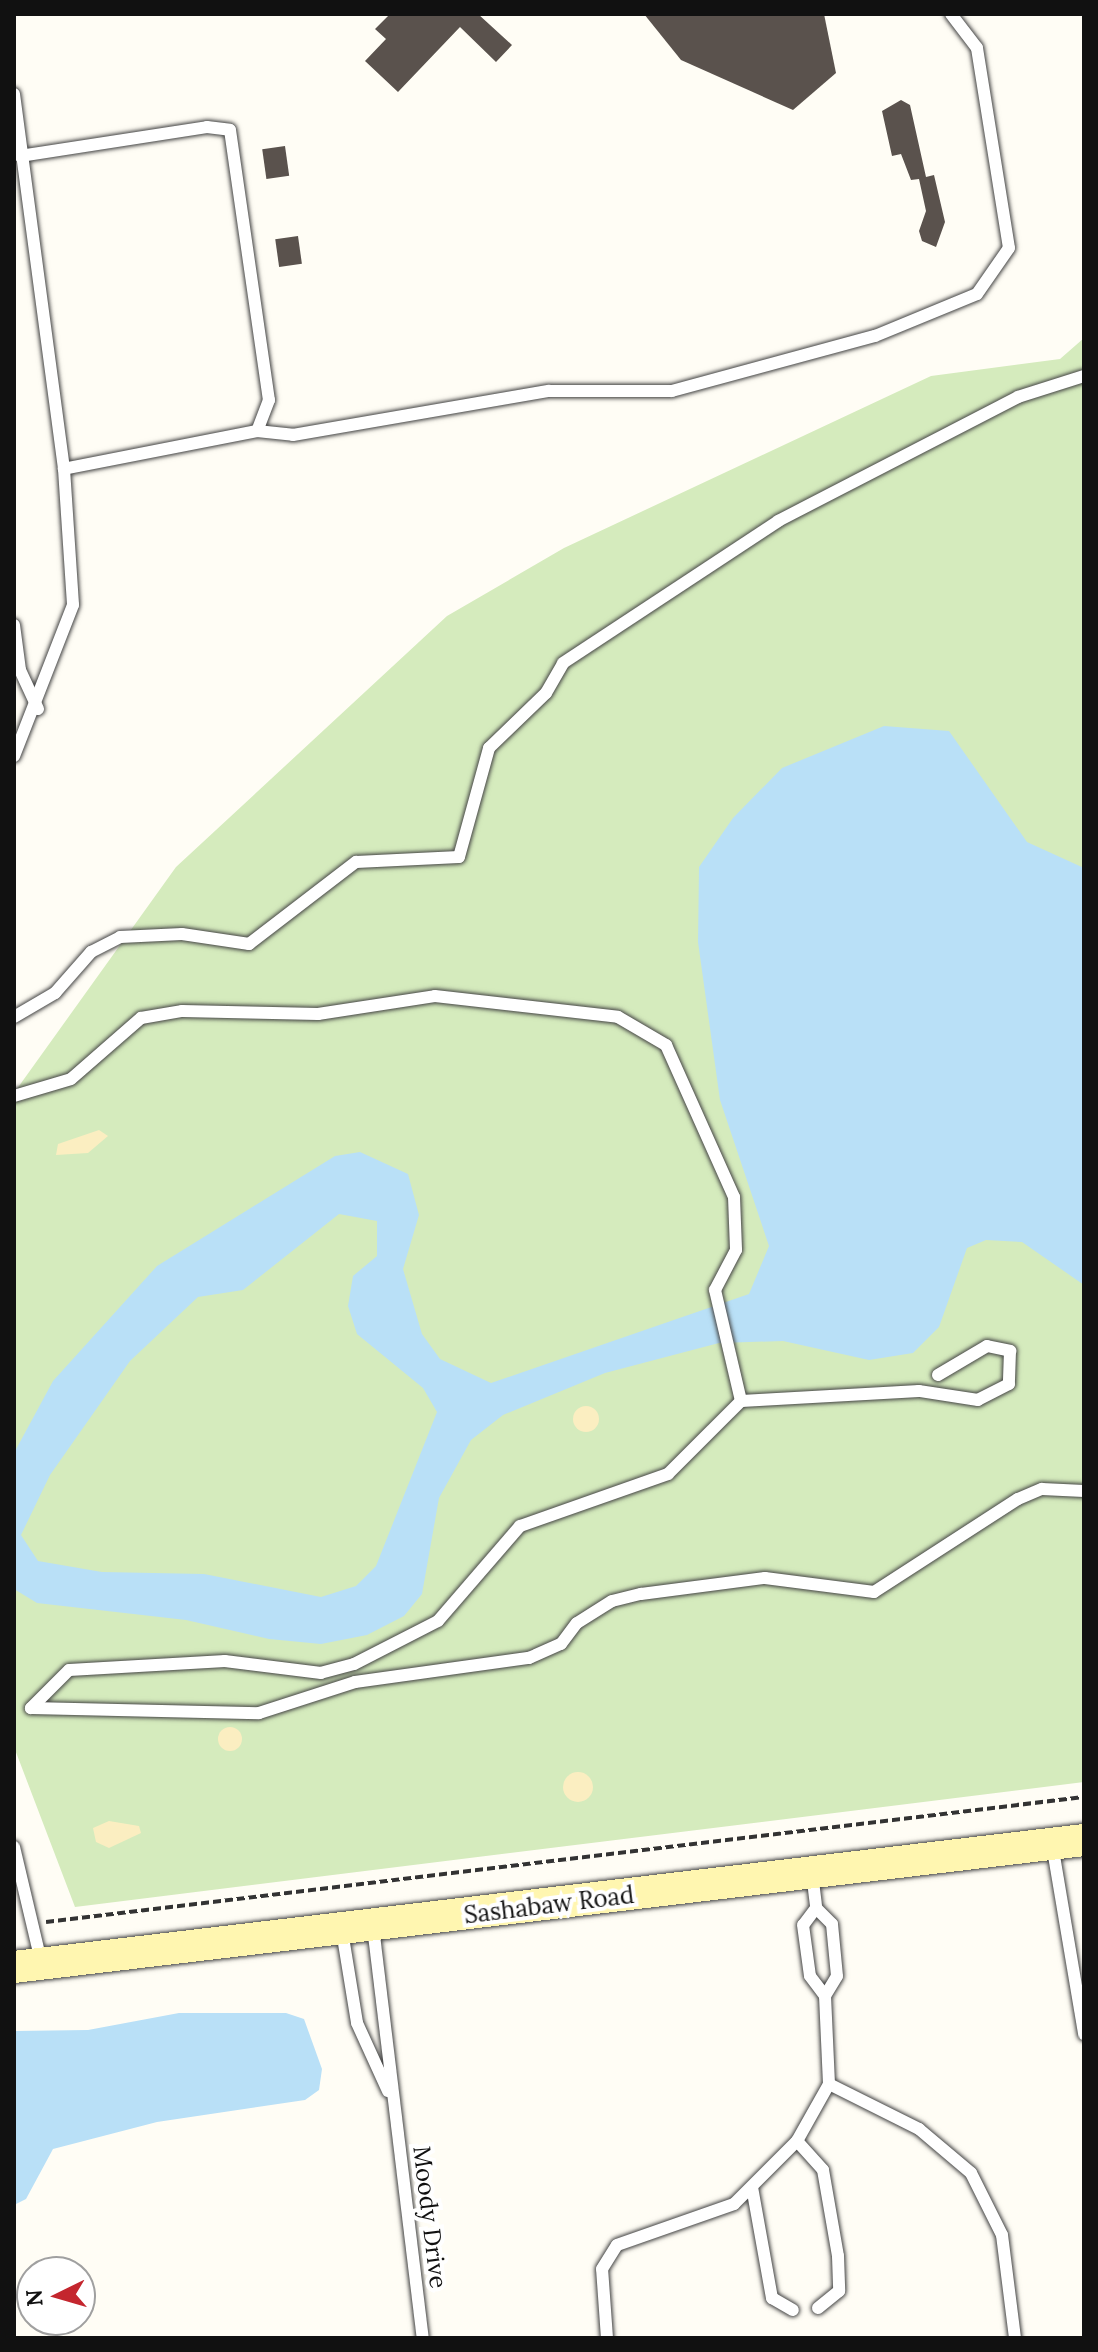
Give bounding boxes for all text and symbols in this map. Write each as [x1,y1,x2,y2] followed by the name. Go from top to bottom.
[462,1880,636,1930] street label: Sashabaw Road
[407,2144,453,2290] street label: Moody Drive
[16,2256,96,2336] north arrow
[19,2288,49,2308] text: N

